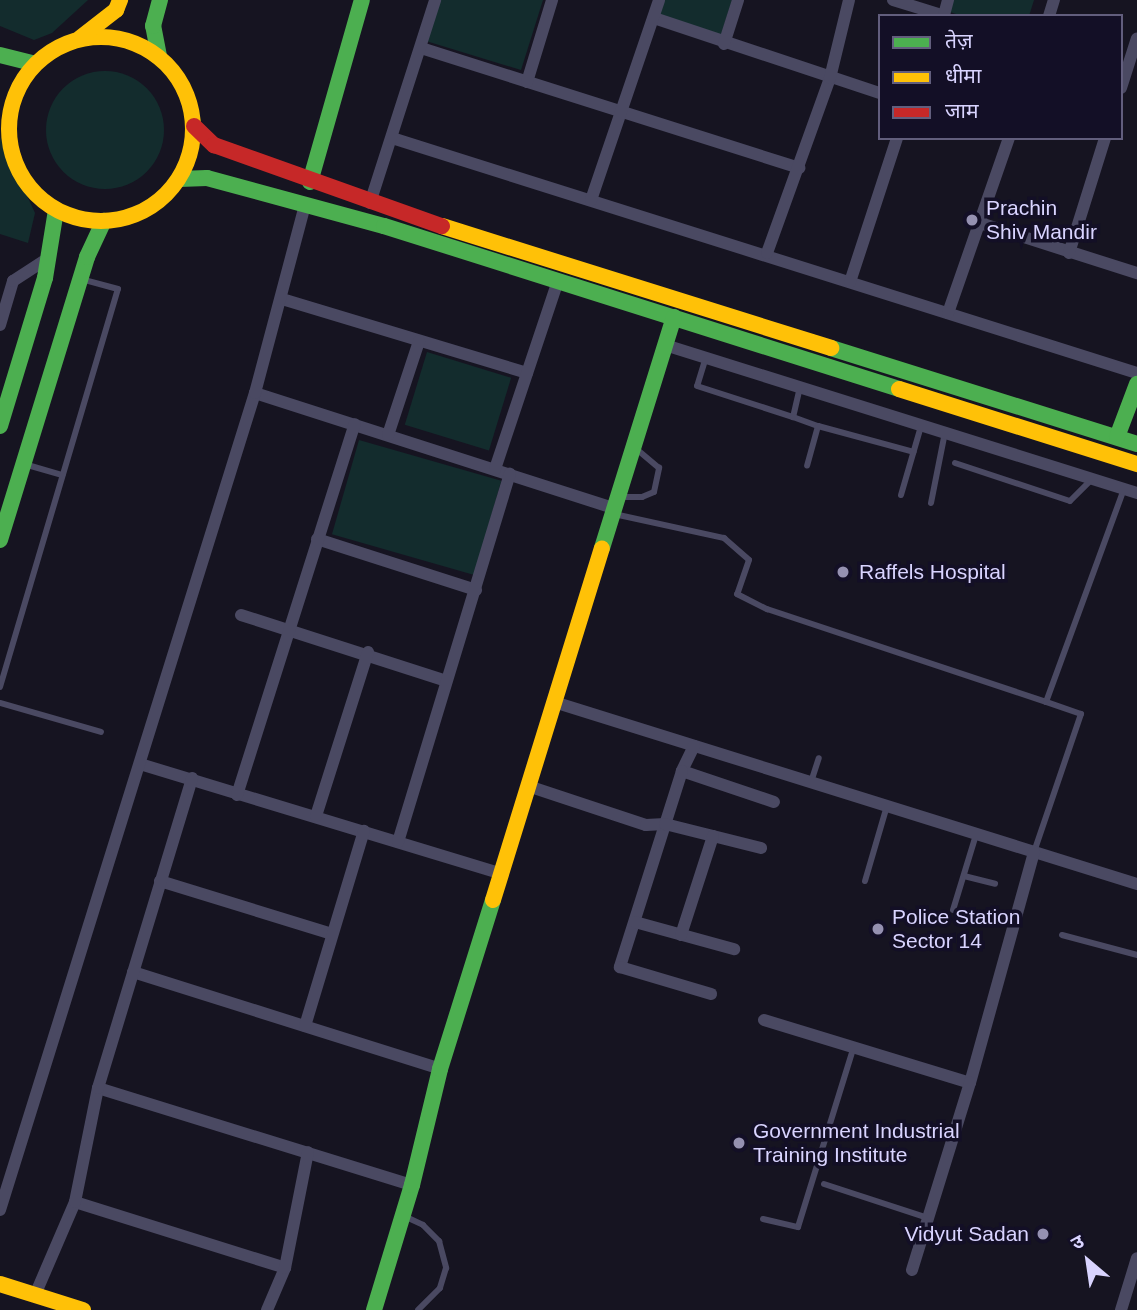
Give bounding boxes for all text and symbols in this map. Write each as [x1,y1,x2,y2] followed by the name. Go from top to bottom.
[878,14,1123,140] legend
[945,29,973,52] text: तेज़
[945,64,981,87] text: धीमा
[945,99,979,122] text: जाम
[986,195,1097,245] place label: Prachin Shiv Mandir
[964,212,980,228] marker: Prachin Shiv Mandir
[859,559,1006,585] place label: Raffels Hospital
[833,562,853,582] marker: Raffels Hospital
[892,904,1020,954] place label: Police Station Sector 14
[870,921,886,937] marker: Police Station Sector 14
[753,1118,960,1168] place label: Government Industrial Training Institute
[731,1135,747,1151] marker: Government Industrial Training Institute
[904,1221,1029,1247] place label: Vidyut Sadan
[1035,1226,1051,1242] marker: Vidyut Sadan
[1053,1226,1123,1296] north arrow
[1068,1230,1088,1254] text: उ

